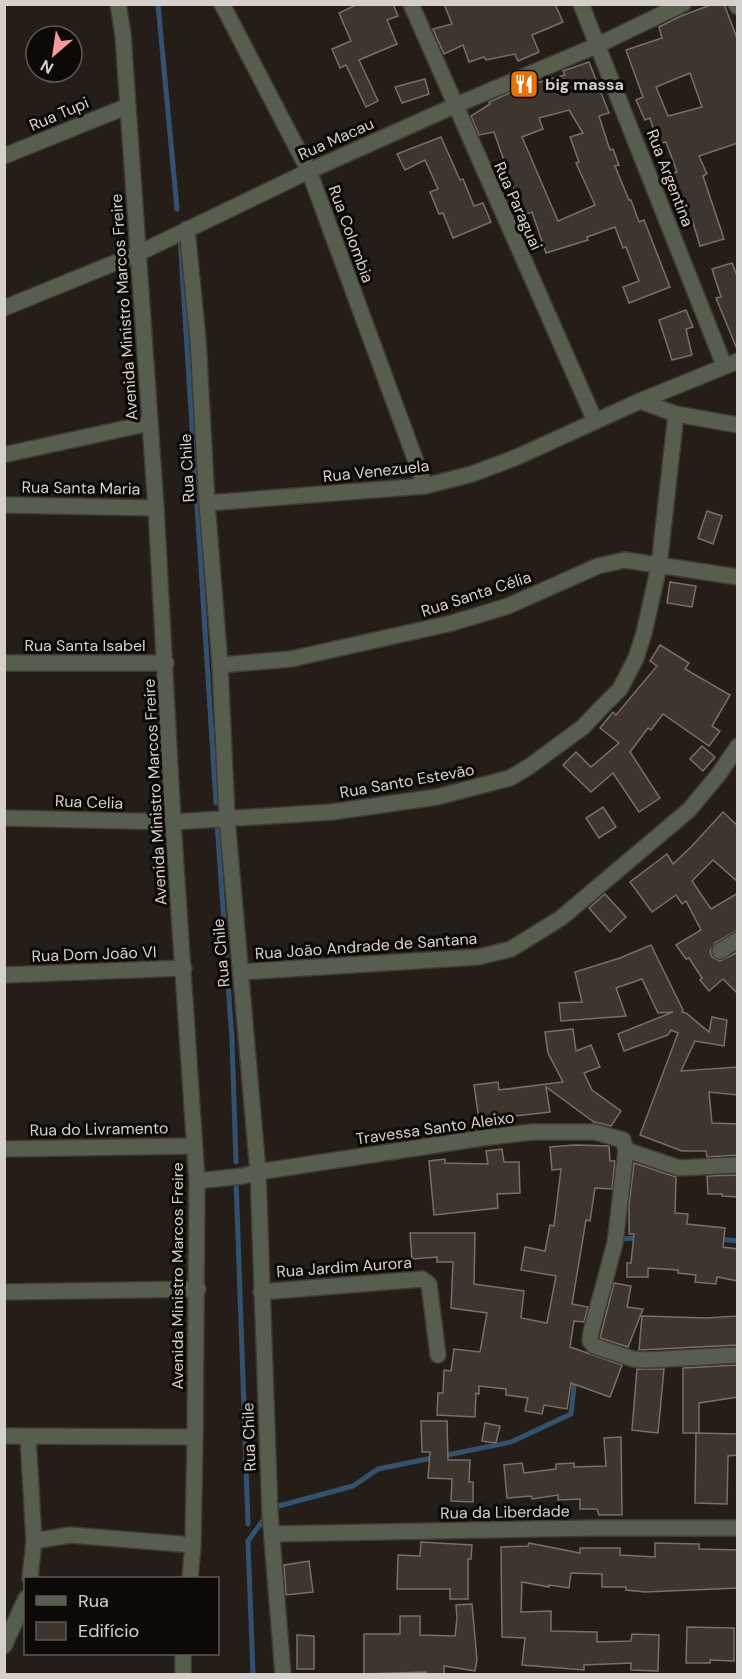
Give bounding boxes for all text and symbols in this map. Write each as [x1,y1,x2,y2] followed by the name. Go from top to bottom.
[24,24,84,84] north arrow
[37,55,57,79] text: N
[508,68,540,100] restaurant icon: big massa
[545,74,624,95] place label: big massa
[26,92,92,136] street label: Rua Tupi
[295,113,377,165] street label: Rua Macau
[642,126,698,230] street label: Rua Argentina
[489,159,547,253] street label: Rua Paraguai
[324,182,378,286] street label: Rua Colombia
[106,193,142,421] street label: Avenida Ministro Marcos Freire
[175,433,199,503] street label: Rua Chile
[322,455,430,487] street label: Rua Venezuela
[21,476,141,500] street label: Rua Santa Maria
[418,566,534,622] street label: Rua Santa Célia
[24,635,146,656] street label: Rua Santa Isabel
[139,678,171,906] street label: Avenida Ministro Marcos Freire
[338,759,476,803] street label: Rua Santo Estevão
[54,790,124,814] street label: Rua Celia
[208,918,234,988] street label: Rua Chile
[254,928,478,964] street label: Rua João Andrade de Santana
[31,941,157,967] street label: Rua Dom João VI
[354,1106,516,1150] street label: Travessa Santo Aleixo
[29,1117,169,1141] street label: Rua do Livramento
[167,1162,188,1390] street label: Avenida Ministro Marcos Freire
[276,1252,412,1282] street label: Rua Jardim Aurora
[237,1402,261,1472] street label: Rua Chile
[440,1500,570,1524] street label: Rua da Liberdade
[24,1577,219,1655] legend
[78,1589,109,1613] text: Rua
[78,1619,139,1643] text: Edifício

